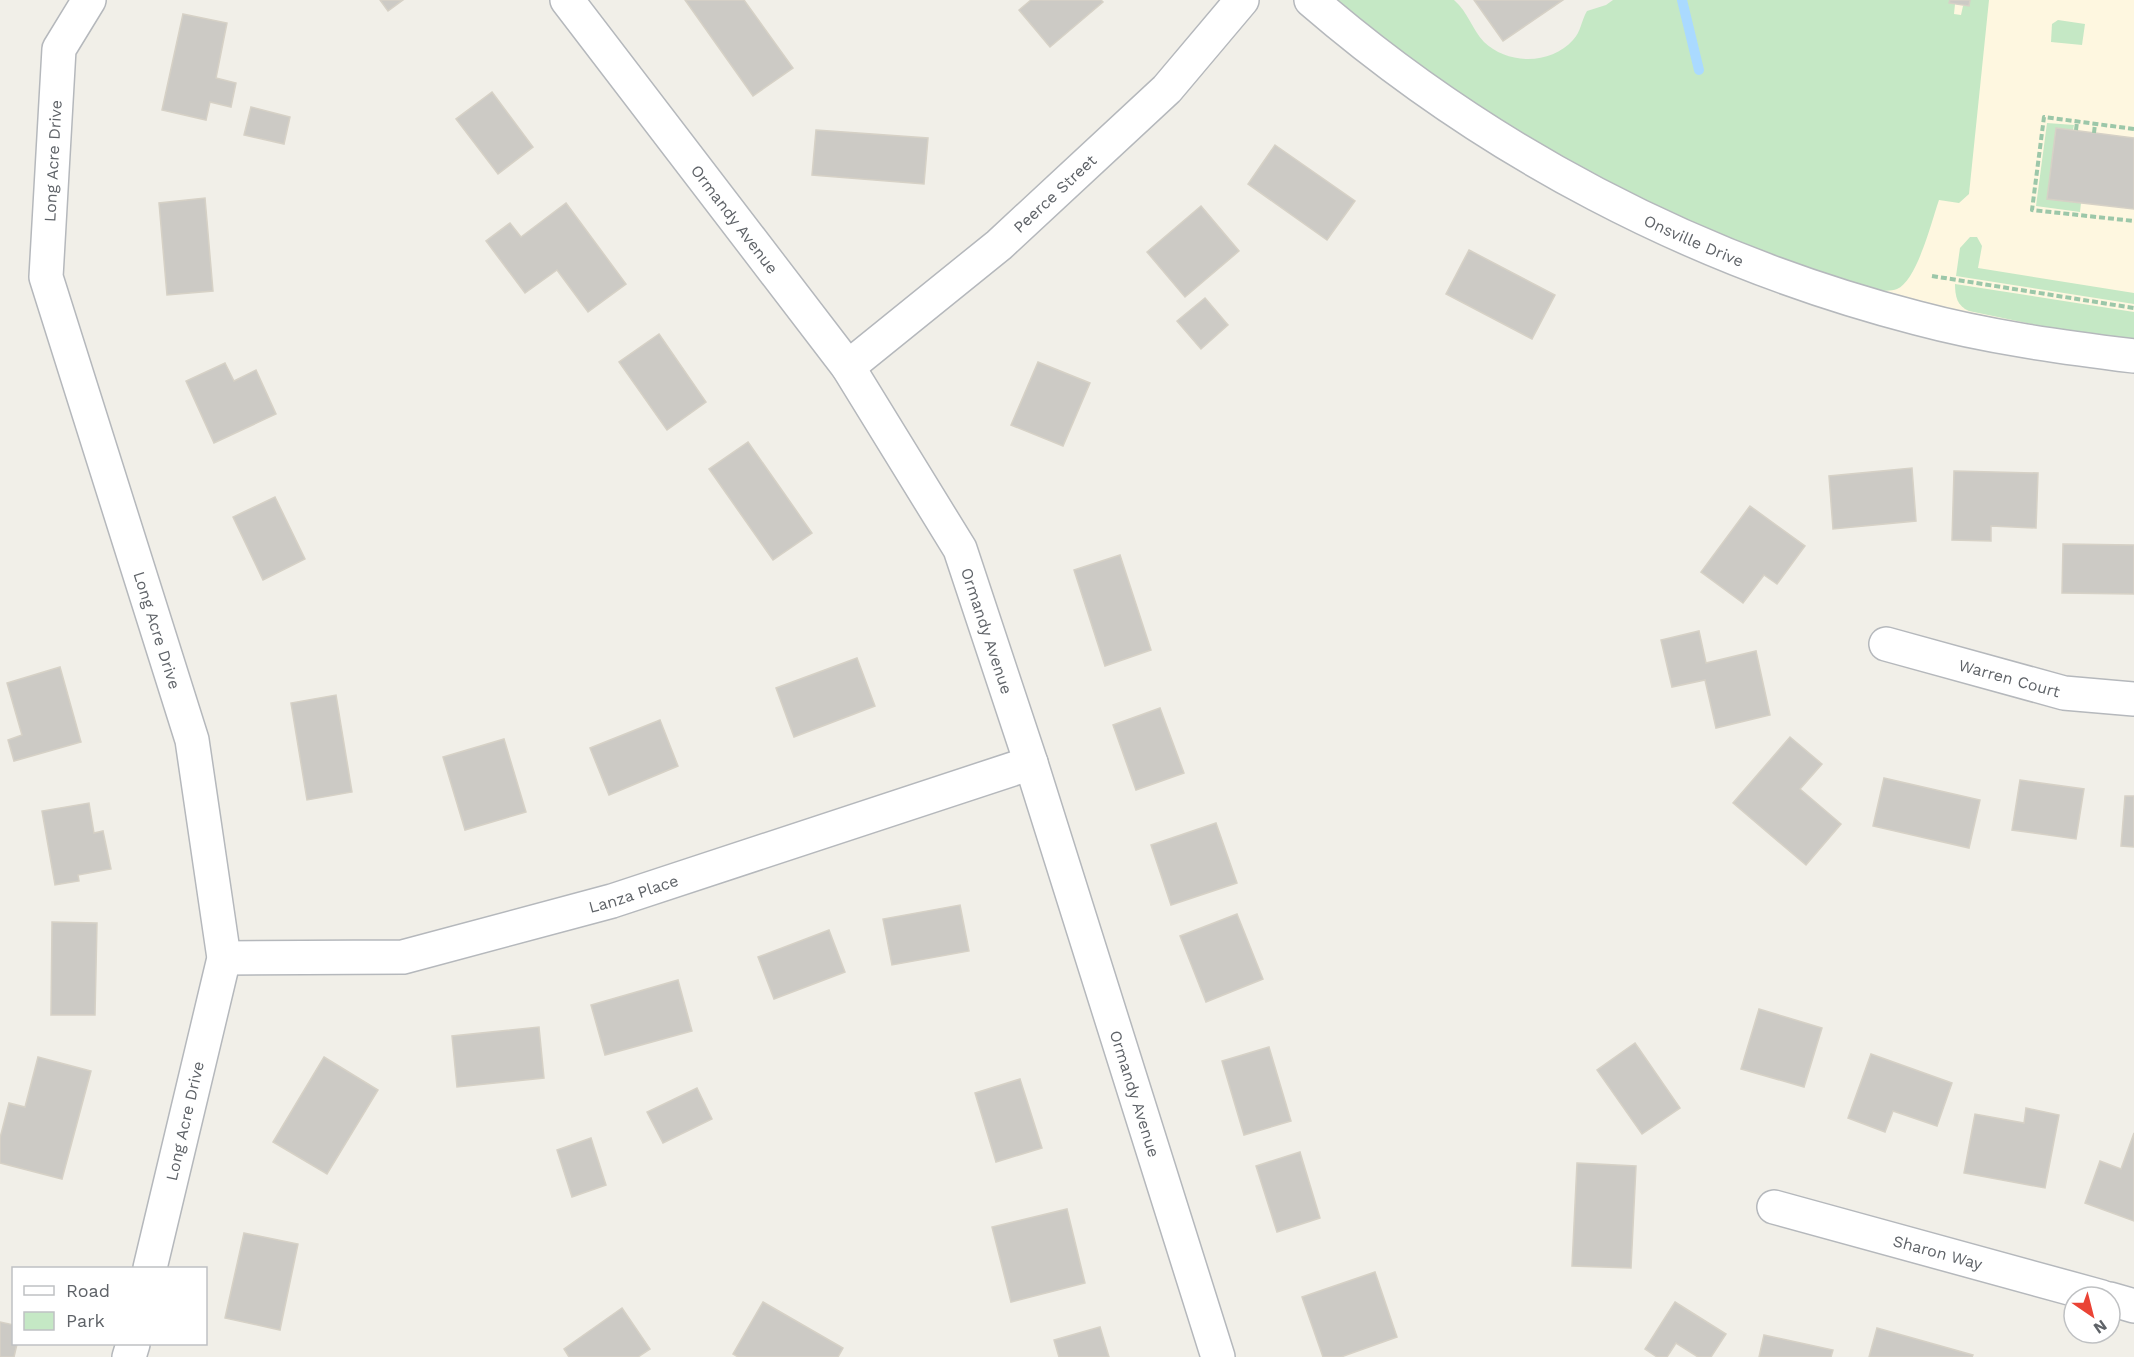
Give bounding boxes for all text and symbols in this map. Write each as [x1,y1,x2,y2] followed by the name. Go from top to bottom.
[40,99,66,223] street label: Long Acre Drive
[1009,150,1100,236] street label: Peerce Street
[687,161,782,277] street label: Ormandy Avenue
[1641,210,1747,270] street label: Onsville Drive
[957,565,1017,696] street label: Ormandy Avenue
[130,569,185,691] street label: Long Acre Drive
[1957,655,2063,701] street label: Warren Court
[586,870,681,916] street label: Lanza Place
[1106,1028,1164,1159] street label: Ormandy Avenue
[162,1059,208,1183] street label: Long Acre Drive
[1891,1231,1985,1273] street label: Sharon Way
[12,1267,207,1345] legend
[66,1280,110,1301] text: Road
[2062,1285,2122,1345] north arrow
[66,1310,105,1331] text: Park
[2090,1316,2111,1338] text: N

